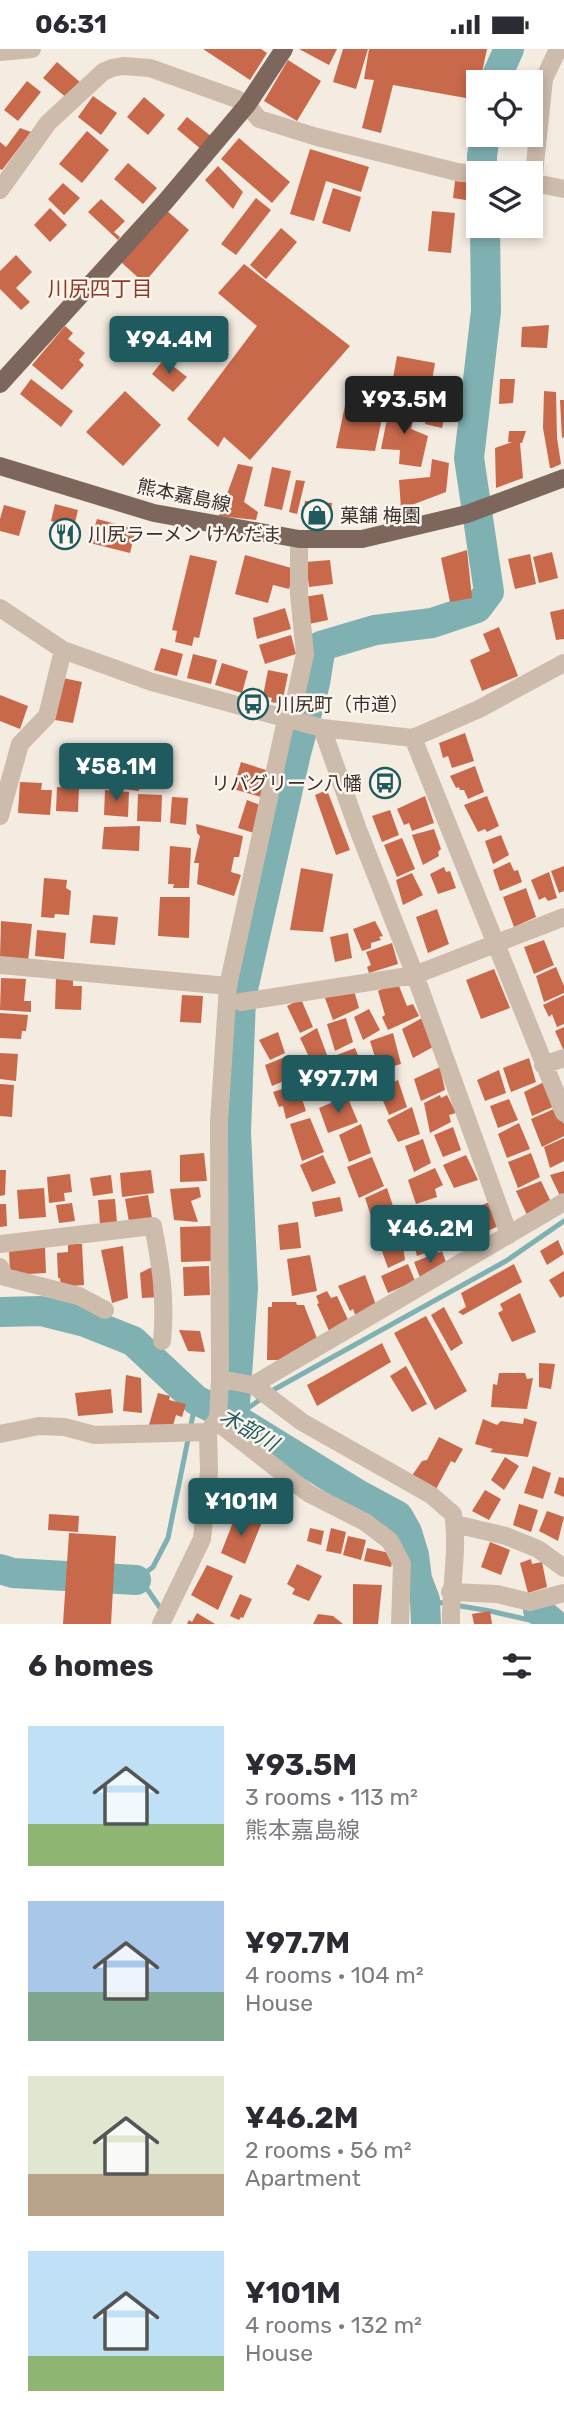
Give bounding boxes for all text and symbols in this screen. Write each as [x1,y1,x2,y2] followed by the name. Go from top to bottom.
[35,9,107,40] text: 06:31
[466,70,543,238] map controls
[466,70,543,147] button: locate
[466,161,543,238] button: layers
[48,276,153,301] district label: 川尻四丁目
[112,317,226,376] pin: ¥94.4M
[125,325,213,353] text: ¥94.4M
[347,377,461,436] pin: ¥93.5M
[361,385,447,413] text: ¥93.5M
[135,474,233,517] street label: 熊本嘉島線
[300,498,334,532] shop icon: 菓舗 梅園
[340,504,421,527] place label: 菓舗 梅園
[48,517,82,551] restaurant icon: 川尻ラーメン けんだま
[88,523,282,546] place label: 川尻ラーメン けんだま
[236,687,270,721] bus stop icon: 川尻町（市道）
[276,693,409,716] place label: 川尻町（市道）
[59,743,173,803] pin: ¥58.1M
[75,752,157,780] text: ¥58.1M
[368,766,402,800] bus stop icon: リバグリーン八幡
[211,772,362,795] place label: リバグリーン八幡
[281,1055,395,1115] pin: ¥97.7M
[298,1064,378,1092] text: ¥97.7M
[373,1205,487,1265] pin: ¥46.2M
[386,1214,474,1242] text: ¥46.2M
[216,1403,285,1457] water label: 木部川
[192,1479,290,1538] pin: ¥101M
[204,1487,278,1515] text: ¥101M
[498,1647,536,1685] icon: filters
[28,1648,154,1684] text: 6 homes
[245,1747,357,1783] text: ¥93.5M
[84,1754,168,1838] icon: home
[245,1783,418,1811] text: 3 rooms · 113 m²
[245,1816,360,1844] text: 熊本嘉島線
[245,1925,350,1961] text: ¥97.7M
[84,1929,168,2013] icon: home
[245,1961,424,1989] text: 4 rooms · 104 m²
[245,1989,313,2017] text: House
[245,2100,359,2136] text: ¥46.2M
[84,2104,168,2188] icon: home
[245,2136,412,2164] text: 2 rooms · 56 m²
[245,2164,361,2192] text: Apartment
[245,2275,341,2311] text: ¥101M
[84,2279,168,2363] icon: home
[245,2311,422,2339] text: 4 rooms · 132 m²
[245,2339,313,2367] text: House

